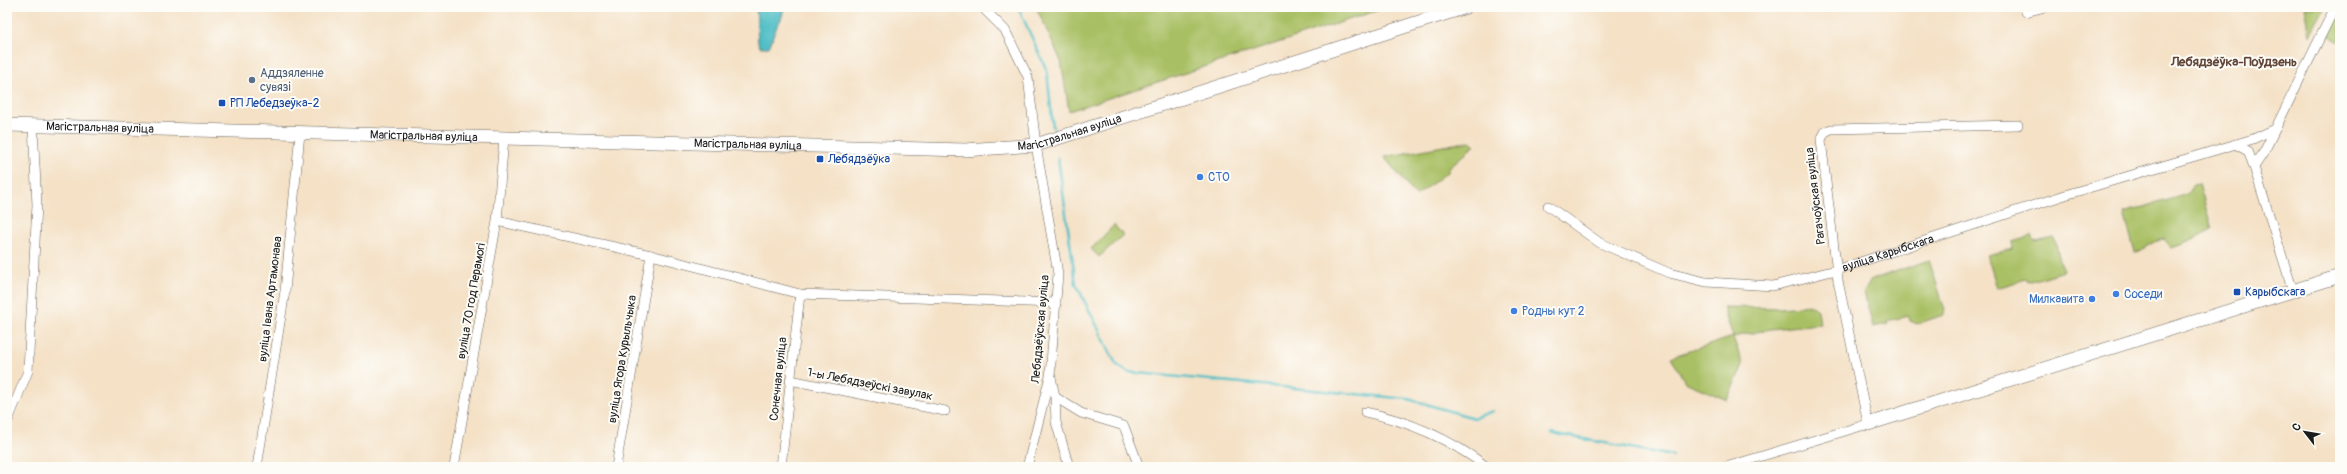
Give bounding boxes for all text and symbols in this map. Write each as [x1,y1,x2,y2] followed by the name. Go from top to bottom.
[2170,54,2297,70] district label: Лебядзёўка-Поўдзень
[260,66,324,95] place label: Аддзяленне сувязі
[247,75,257,85] marker: Аддзяленне сувязі
[230,96,320,111] place label: РП Лебедзеўка-2
[217,98,227,108] marker: РП Лебедзеўка-2
[1017,111,1124,154] street label: Магістральная вуліца
[46,119,154,137] street label: Магістральная вуліца
[370,127,478,145] street label: Магістральная вуліца
[694,136,802,154] street label: Магістральная вуліца
[1802,146,1829,245] street label: Рагачоўская вуліца
[827,152,890,167] place label: Лебядзёўка
[815,154,825,164] marker: Лебядзёўка
[1208,170,1230,185] place label: СТО
[1195,172,1205,182] marker: СТО
[1840,231,1936,275] street label: вуліца Карыбскага
[255,235,286,363] street label: вуліца Івана Артамонава
[454,242,489,360] street label: вуліца 70 год Перамогі
[1028,274,1053,385] street label: Лебядзёўская вуліца
[2245,285,2306,300] place label: Карыбскага
[2124,287,2163,302] place label: Соседи
[2232,287,2242,297] marker: Карыбскага
[2111,289,2121,299] marker: Соседи
[2029,292,2084,307] place label: Милкавита
[605,294,640,424] street label: вуліца Ягора Курыльчыка
[2087,294,2097,304] marker: Милкавита
[1522,304,1585,319] place label: Родны кут 2
[1509,306,1519,316] marker: Родны кут 2
[767,336,790,422] street label: Сонечная вуліца
[806,365,934,404] street label: 1-ы Лебядзеўскі завулак
[2285,412,2325,452] north arrow
[2290,421,2304,433] text: С

